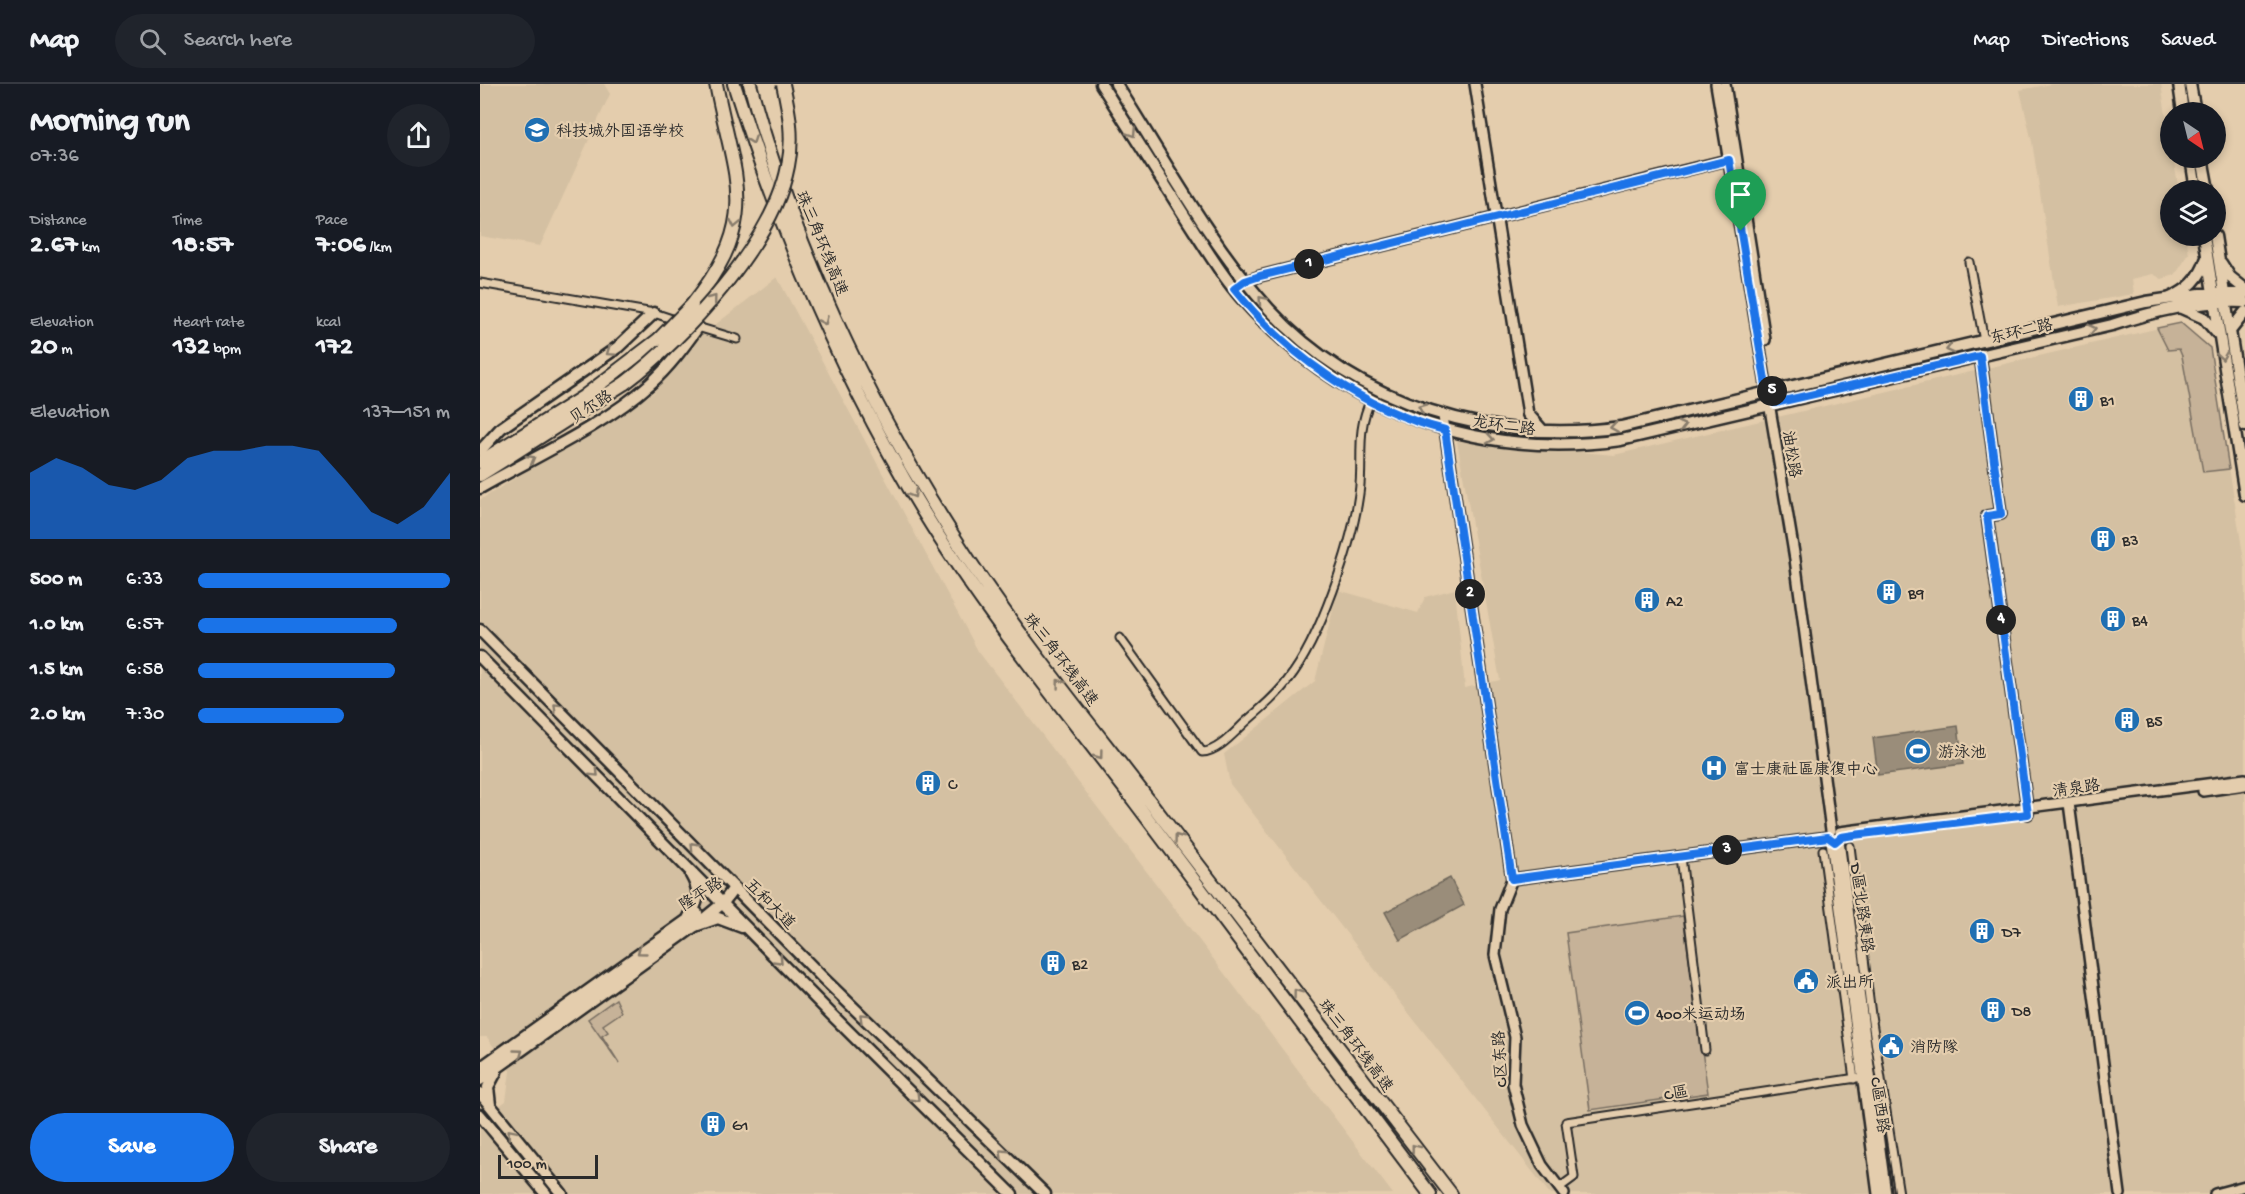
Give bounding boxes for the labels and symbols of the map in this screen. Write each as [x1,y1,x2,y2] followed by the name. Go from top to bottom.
[2160,102,2226,168] north arrow
[522,115,552,145] school or university icon: 科技城外国语学校
[556,122,684,143] place label: 科技城外国语学校
[1125,127,1137,137] one-way arrow
[744,134,757,145] one-way arrow
[1715,169,1766,231] pin
[790,188,851,300] street label: 珠三角环线高速
[729,219,742,229] one-way arrow
[1294,249,1324,279] pin: 1
[705,295,716,306] one-way arrow
[1258,297,1269,307] one-way arrow
[816,315,828,326] one-way arrow
[1988,315,2055,350] street label: 东环二路
[2087,323,2097,336] one-way arrow
[1945,342,1955,355] one-way arrow
[606,345,617,356] one-way arrow
[2215,351,2228,361] one-way arrow
[1757,376,1787,406] pin: 5
[2066,384,2096,414] building icon: B1
[566,386,617,430] street label: 贝尔路
[2099,393,2115,412] place label: B1
[1417,403,1428,416] one-way arrow
[1470,412,1537,441] street label: 龙环二路
[1609,421,1618,433] one-way arrow
[1677,421,1687,434] one-way arrow
[1776,429,1805,480] street label: 油松路
[1485,432,1494,444] one-way arrow
[525,455,535,466] one-way arrow
[905,488,917,498] one-way arrow
[2088,524,2118,554] building icon: B3
[2121,533,2138,552] place label: B3
[1874,577,1904,607] building icon: B9
[1455,579,1485,609] pin: 2
[1632,585,1662,615] building icon: A2
[1907,586,1924,605] place label: B9
[1666,594,1683,613] place label: A2
[2098,604,2128,634] building icon: B4
[1986,605,2016,635] pin: 4
[1018,609,1102,712] street label: 珠三角环线高速
[2131,613,2148,632] place label: B4
[1056,679,1067,690] one-way arrow
[553,704,564,714] one-way arrow
[2112,705,2142,735] building icon: B5
[2145,714,2163,733] place label: B5
[1903,736,1933,766] sports icon: 游泳池
[1938,743,1986,764] place label: 游泳池
[1092,749,1103,760] one-way arrow
[1699,753,1729,783] hospital icon: 富士康社區康復中心
[1734,760,1878,781] place label: 富士康社區康復中心
[588,767,599,777] one-way arrow
[913,768,943,798] building icon: C
[2051,776,2102,803] street label: 清泉路
[948,777,958,796] place label: C
[1175,834,1186,845] one-way arrow
[1712,835,1742,865] pin: 3
[690,842,701,853] one-way arrow
[1844,861,1877,955] street label: D區北路東路
[676,873,727,917] street label: 隆平路
[739,875,799,935] street label: 五和大道
[1967,916,1997,946] building icon: D7
[2001,925,2021,944] place label: D7
[637,944,648,955] one-way arrow
[1038,948,1068,978] building icon: B2
[771,952,782,963] one-way arrow
[1071,957,1088,976] place label: B2
[1791,966,1821,996] public building icon: 派出所
[1826,974,1874,994] place label: 派出所
[1293,989,1304,1000] one-way arrow
[1313,995,1397,1098] street label: 珠三角环线高速
[1978,995,2008,1025] building icon: D8
[1622,998,1652,1028] sports icon: 400米运动场
[2011,1004,2031,1023] place label: D8
[1656,1006,1746,1026] place label: 400米运动场
[860,1013,871,1024] one-way arrow
[1490,1030,1513,1088] street label: C区东路
[1876,1031,1906,1061] public building icon: 消防隊
[1910,1039,1958,1059] place label: 消防隊
[513,1049,524,1060] one-way arrow
[1864,1076,1893,1135] street label: C區西路
[1663,1083,1690,1107] street label: C區
[908,1091,919,1102] one-way arrow
[698,1109,728,1139] building icon: G1
[732,1118,749,1137] place label: G1
[507,1129,518,1140] one-way arrow
[1412,1143,1423,1154] one-way arrow
[999,1149,1009,1160] one-way arrow
[498,1152,598,1180] scale bar

